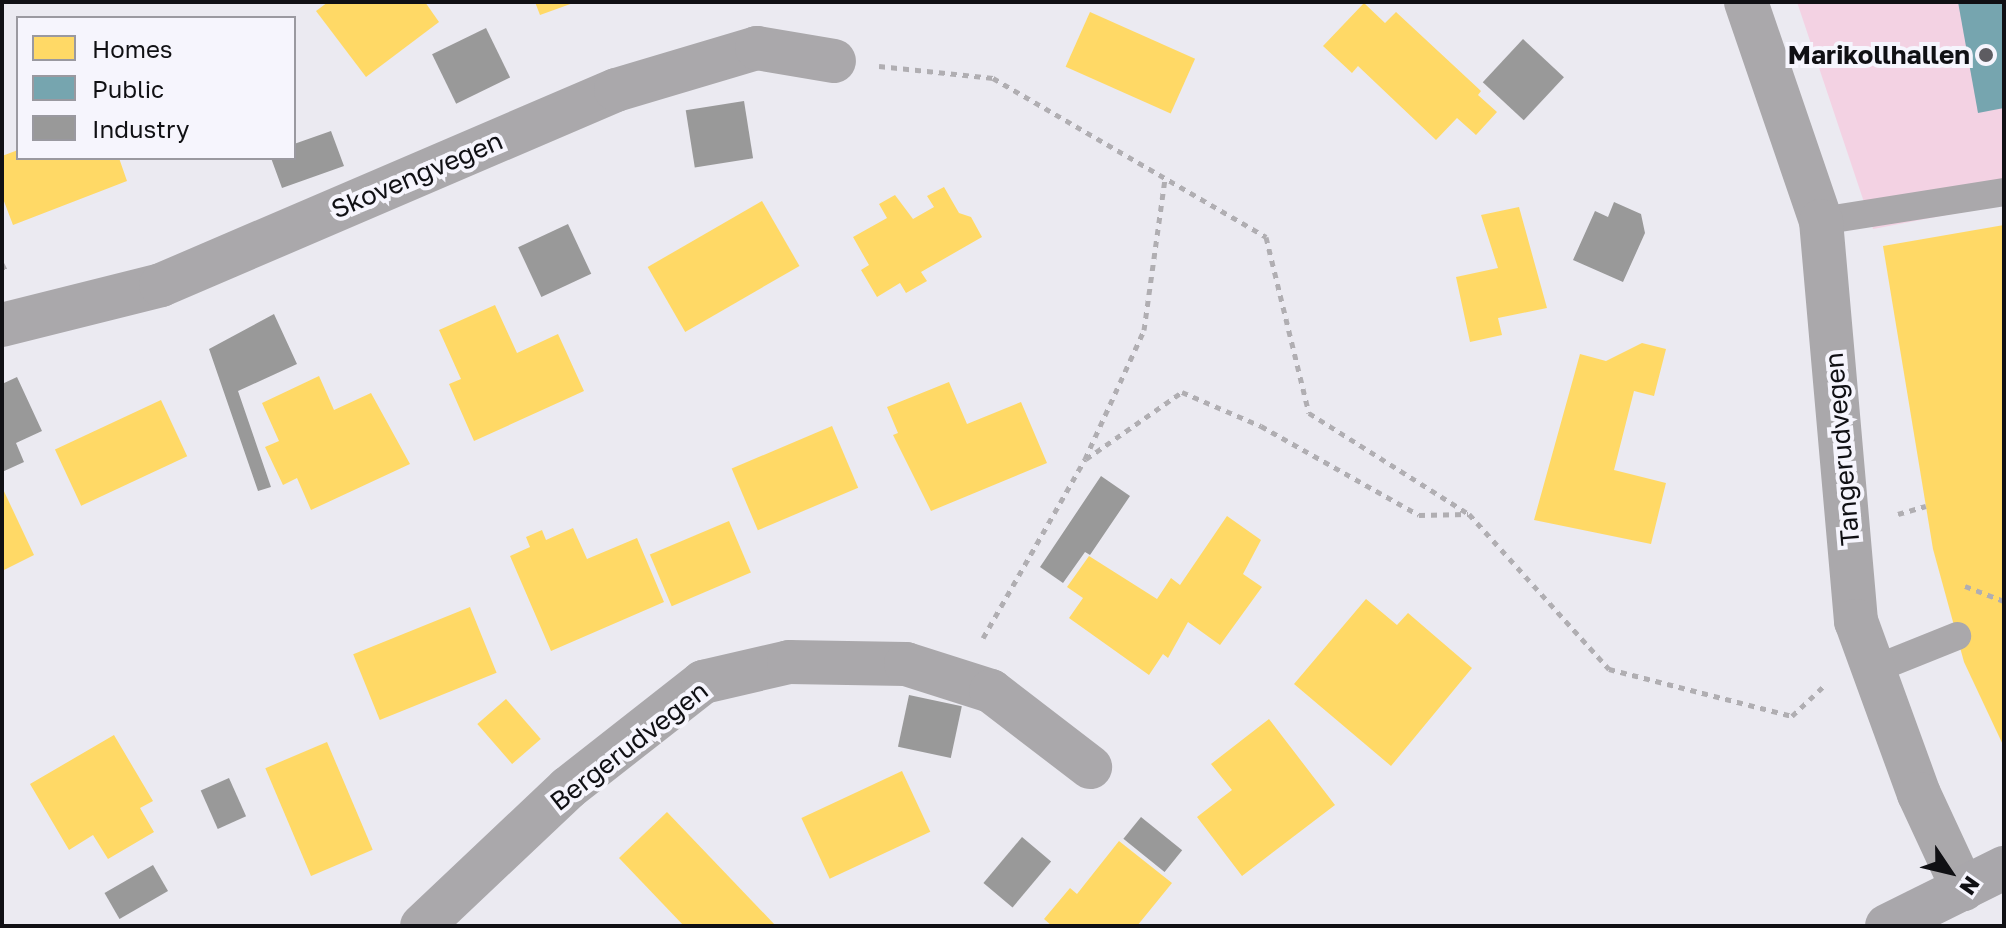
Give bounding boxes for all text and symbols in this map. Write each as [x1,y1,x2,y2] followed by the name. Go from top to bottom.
[16,16,296,160] legend
[92,34,173,63] text: Homes
[1788,39,1970,71] place label: Marikollhallen
[1977,46,1995,64] marker: Marikollhallen
[92,74,164,103] text: Public
[92,114,189,143] text: Industry
[327,125,507,225] street label: Skovengvegen
[1818,351,1866,547] street label: Tangerudvegen
[544,675,714,817] street label: Bergerudvegen
[1910,832,1990,912] north arrow
[1954,871,1986,901] text: N

